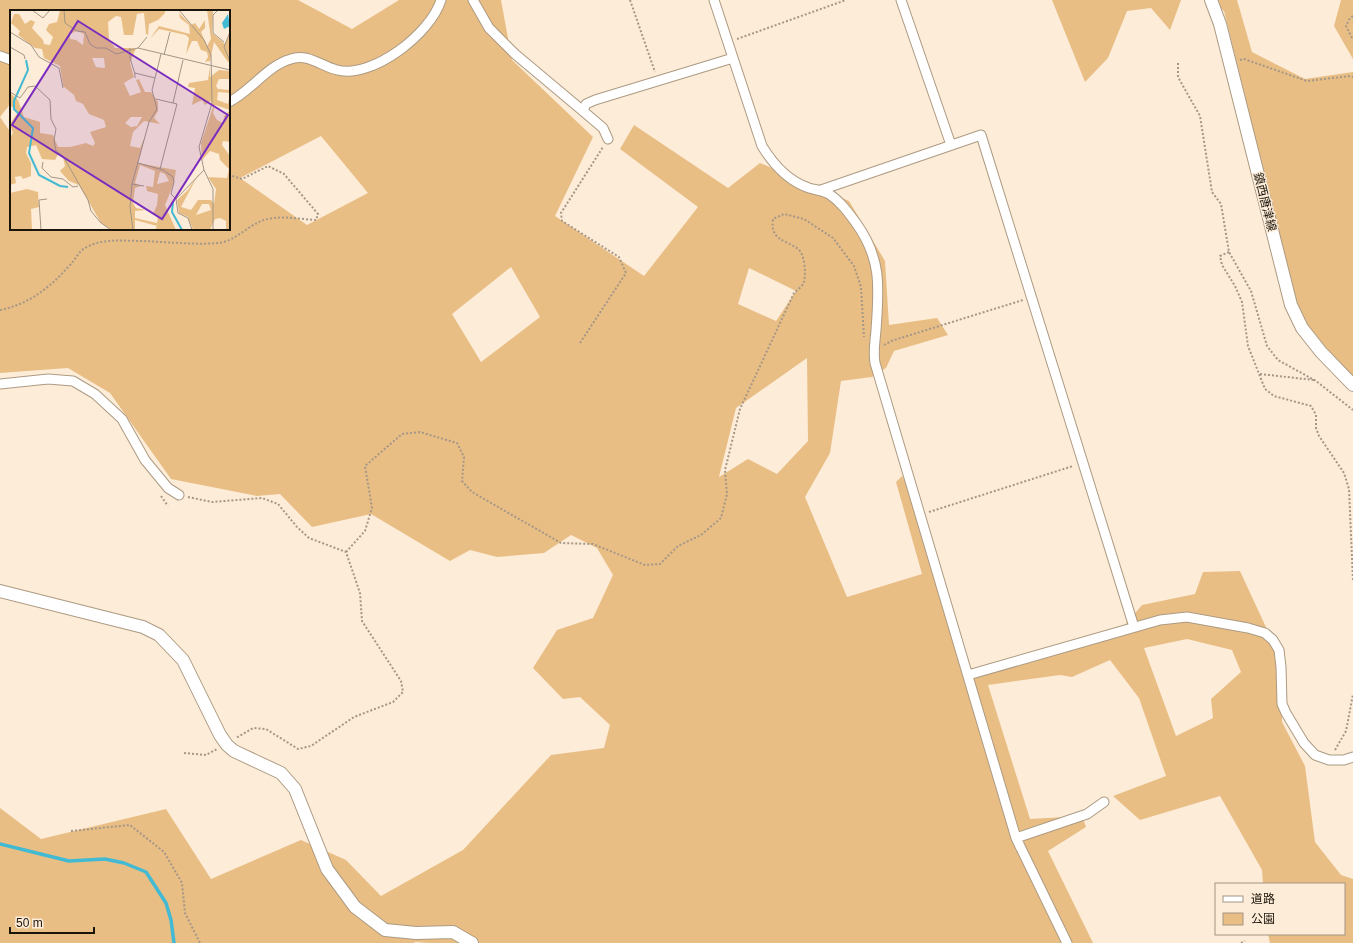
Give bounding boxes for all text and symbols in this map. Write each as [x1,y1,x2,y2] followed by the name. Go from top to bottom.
[10,10,230,230] inset map
[1251,171,1279,233] street label: 鎮西唐津線
[1215,883,1345,935] legend
[1251,892,1275,906] text: 道路
[10,909,94,935] scale bar
[1251,912,1275,926] text: 公園
[16,916,43,930] text: 50 m

